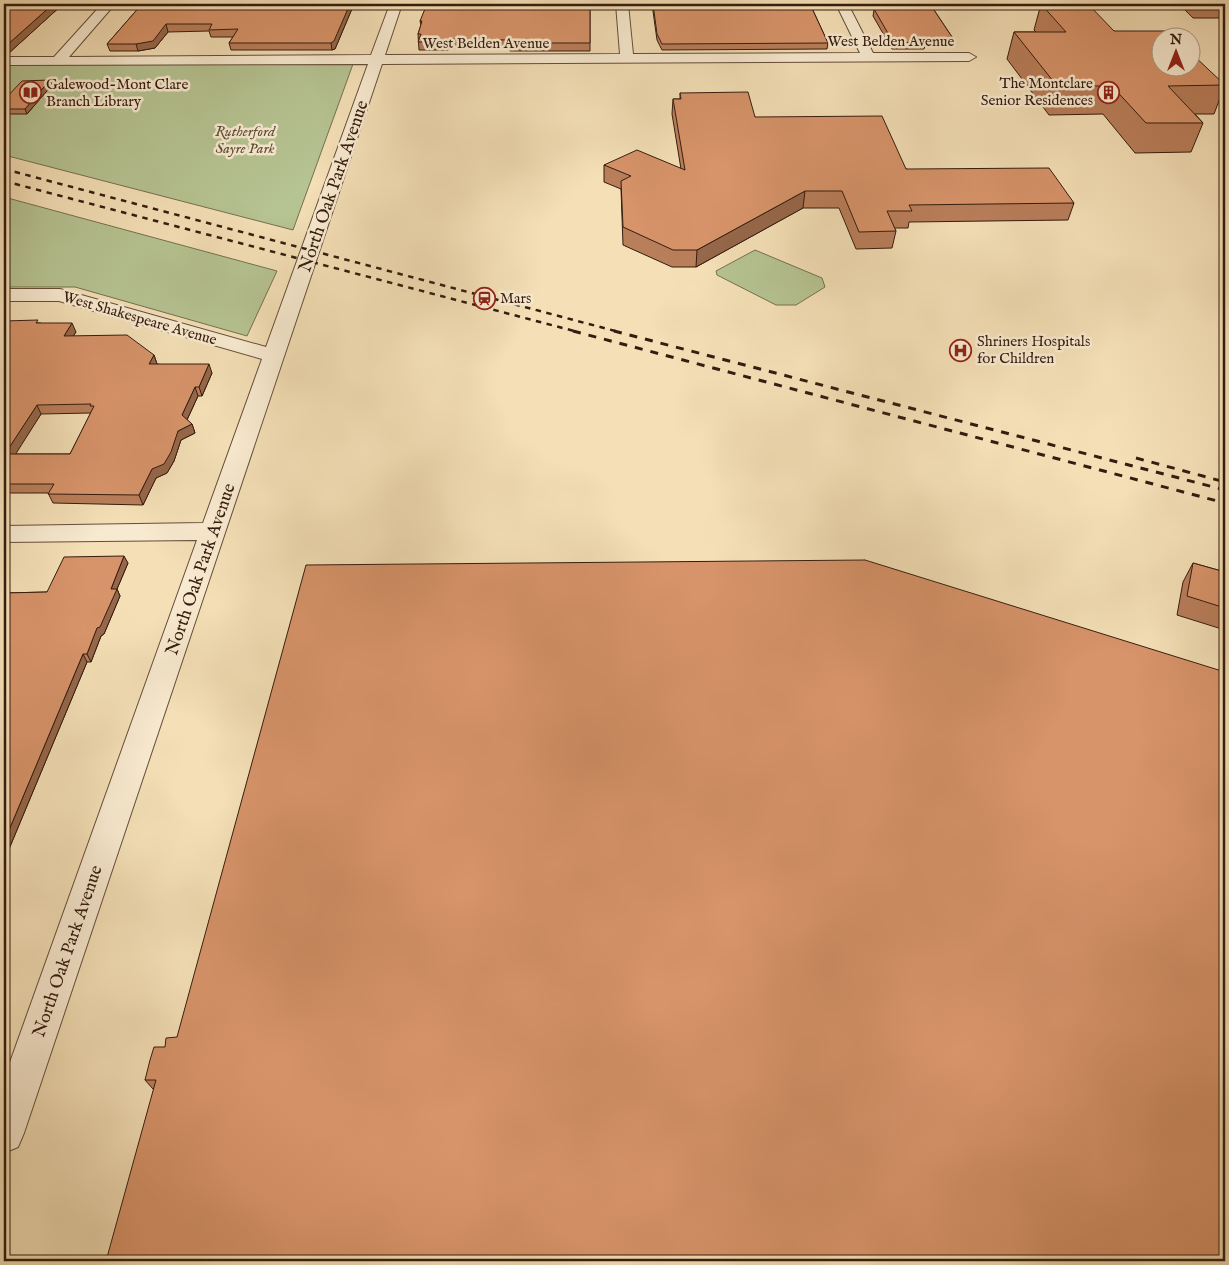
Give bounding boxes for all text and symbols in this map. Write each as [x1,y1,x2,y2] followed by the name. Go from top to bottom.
[1152,28,1202,78] north arrow
[1169,31,1182,49] text: N
[828,32,955,51] street label: West Belden Avenue
[423,34,550,53] street label: West Belden Avenue
[981,74,1093,110] place label: The Montclare Senior Residences
[46,75,188,111] place label: Galewood-Mont Clare Branch Library
[1097,80,1121,104] building icon: The Montclare Senior Residences
[18,81,42,105] library icon: Galewood-Mont Clare Branch Library
[294,97,375,276] street label: North Oak Park Avenue
[215,122,276,158] park label: Rutherford Sayre Park
[472,286,496,310] station icon: Mars
[61,287,219,350] street label: West Shakespeare Avenue
[500,289,531,308] place label: Mars
[977,332,1090,368] place label: Shriners Hospitals for Children
[949,338,973,362] hospital icon: Shriners Hospitals for Children
[161,480,242,659] street label: North Oak Park Avenue
[28,862,109,1041] street label: North Oak Park Avenue

